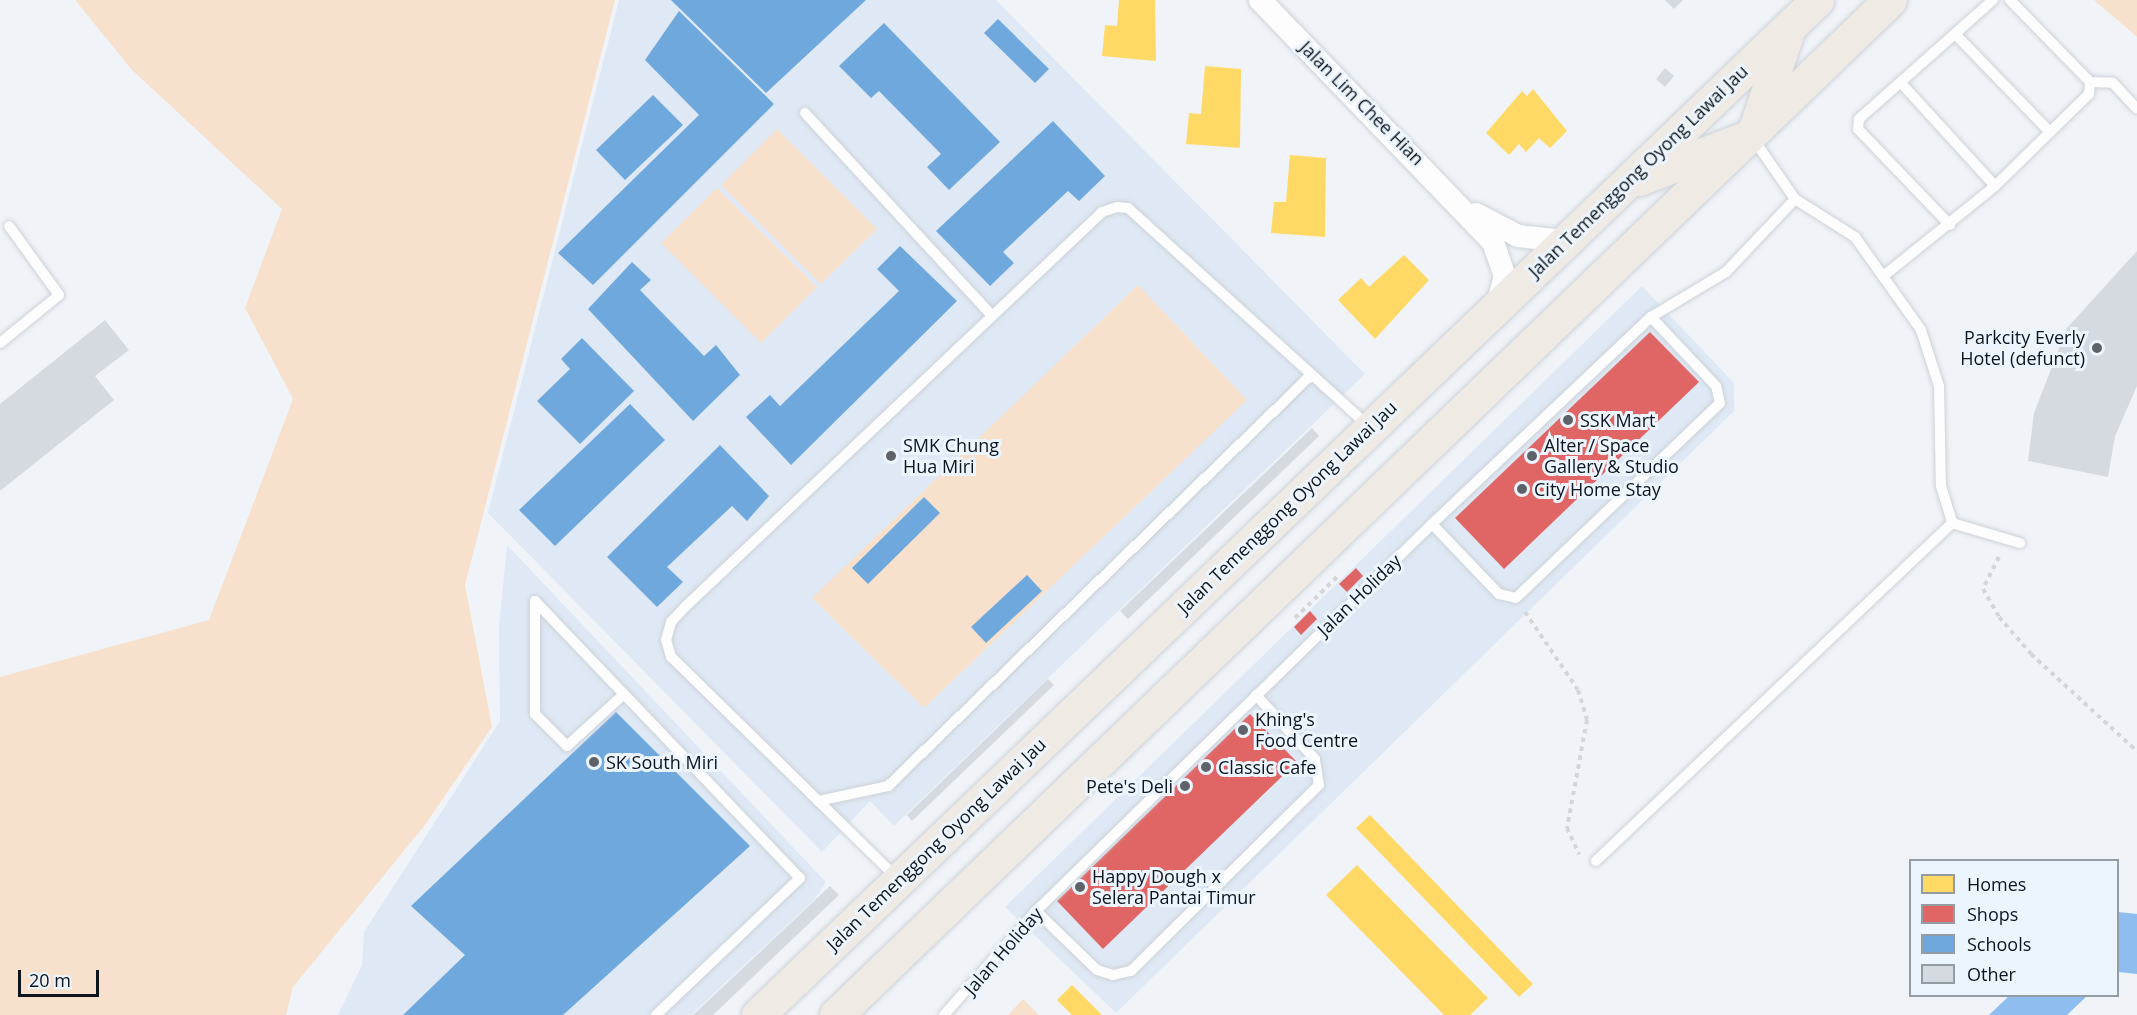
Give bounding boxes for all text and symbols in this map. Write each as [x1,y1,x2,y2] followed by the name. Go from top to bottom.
[1295,36,1429,170] street label: Jalan Lim Chee Hian
[1524,60,1752,282] street label: Jalan Temenggong Oyong Lawai Jau
[1960,327,2085,370] place label: Parkcity Everly Hotel (defunct)
[2090,341,2104,355] marker: Parkcity Everly Hotel (defunct)
[1173,396,1401,618] street label: Jalan Temenggong Oyong Lawai Jau
[1580,409,1655,431] place label: SSK Mart
[1561,413,1575,427] marker: SSK Mart
[903,435,999,478] place label: SMK Chung Hua Miri
[1544,435,1679,478] place label: Alter / Space Gallery & Studio
[884,449,898,463] marker: SMK Chung Hua Miri
[1525,449,1539,463] marker: Alter / Space Gallery & Studio
[1534,478,1661,500] place label: City Home Stay
[1515,482,1529,496] marker: City Home Stay
[1313,550,1405,640] street label: Jalan Holiday
[1255,709,1358,752] place label: Khing's Food Centre
[1236,723,1250,737] marker: Khing's Food Centre
[822,733,1050,955] street label: Jalan Temenggong Oyong Lawai Jau
[606,751,718,773] place label: SK South Miri
[587,755,601,769] marker: SK South Miri
[1218,756,1316,778] place label: Classic Cafe
[1199,760,1213,774] marker: Classic Cafe
[1086,775,1173,797] place label: Pete's Deli
[1178,779,1192,793] marker: Pete's Deli
[1909,859,2119,997] legend
[1092,866,1256,908] place label: Happy Dough x Selera Pantai Timur
[1967,872,2026,896] text: Homes
[1073,880,1087,894] marker: Happy Dough x Selera Pantai Timur
[1967,902,2018,926] text: Shops
[959,903,1047,999] street label: Jalan Holiday
[1967,932,2031,956] text: Schools
[21,958,102,996] scale bar
[1967,962,2016,986] text: Other
[29,968,71,992] text: 20 m

